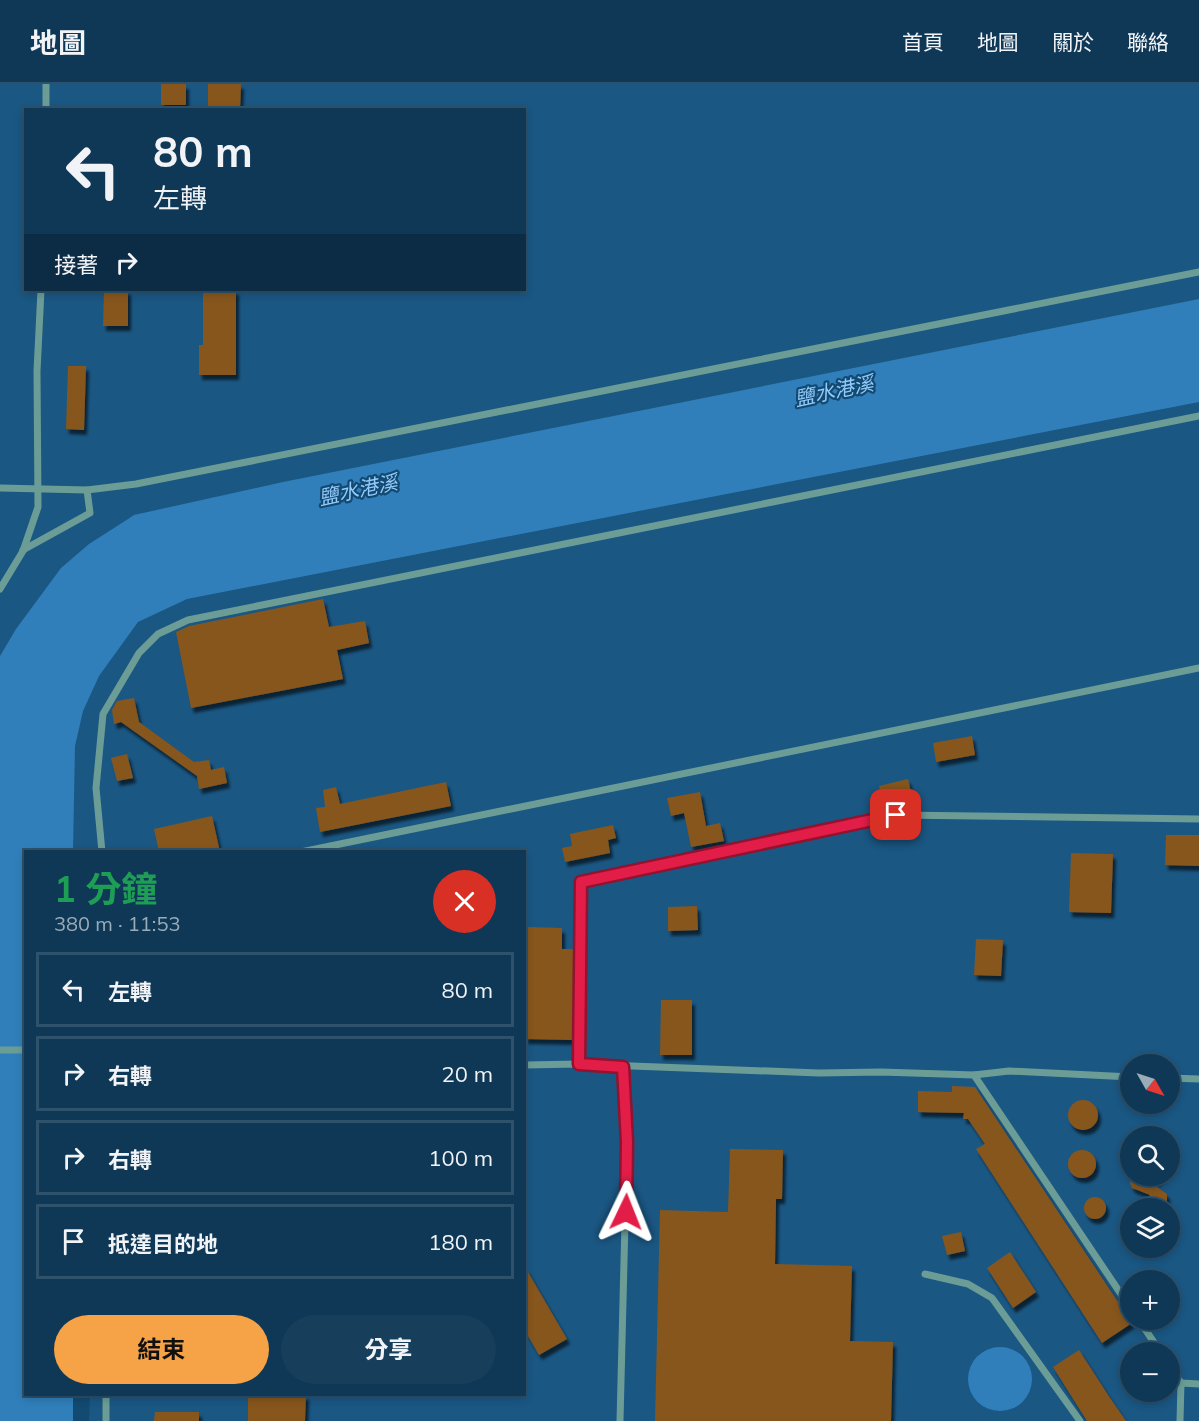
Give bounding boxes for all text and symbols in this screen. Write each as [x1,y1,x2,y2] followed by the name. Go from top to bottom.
[30,25,86,60] text: 地圖
[902,29,944,55] text: 首頁
[977,29,1019,55] text: 地圖
[1052,29,1094,55] text: 關於
[1127,29,1169,55] text: 聯絡
[153,125,253,178] text: 80 m
[54,132,132,210] icon: left
[153,181,207,215] text: 左轉
[110,246,143,279] icon: right
[54,251,98,279] text: 接著
[792,369,879,411] water label: 鹽水港溪
[316,468,403,510] water label: 鹽水港溪
[870,789,921,840] pin
[879,798,912,831] icon: arrive
[54,866,157,911] text: 1 分鐘
[433,870,496,933] button: close
[54,911,180,936] text: 380 m · 11:53
[57,973,90,1006] icon: left
[442,976,493,1004] text: 80 m
[108,978,152,1006] text: 左轉
[1120,1054,1180,1114] north arrow
[1120,1054,1180,1402] map controls
[57,1057,90,1090] icon: right
[442,1060,493,1088] text: 20 m
[108,1062,152,1090] text: 右轉
[1120,1126,1180,1186] button: search
[57,1141,90,1174] icon: right
[428,1144,493,1172] text: 100 m
[108,1146,152,1174] text: 右轉
[594,1180,658,1244] position arrow
[1120,1198,1180,1258] button: layers
[57,1225,90,1258] icon: arrive
[428,1228,493,1256] text: 180 m
[108,1230,218,1258] text: 抵達目的地
[1120,1270,1180,1330] button: +
[54,1315,269,1384] button: 結束
[281,1315,496,1384] button: 分享
[1120,1342,1180,1402] button: −

